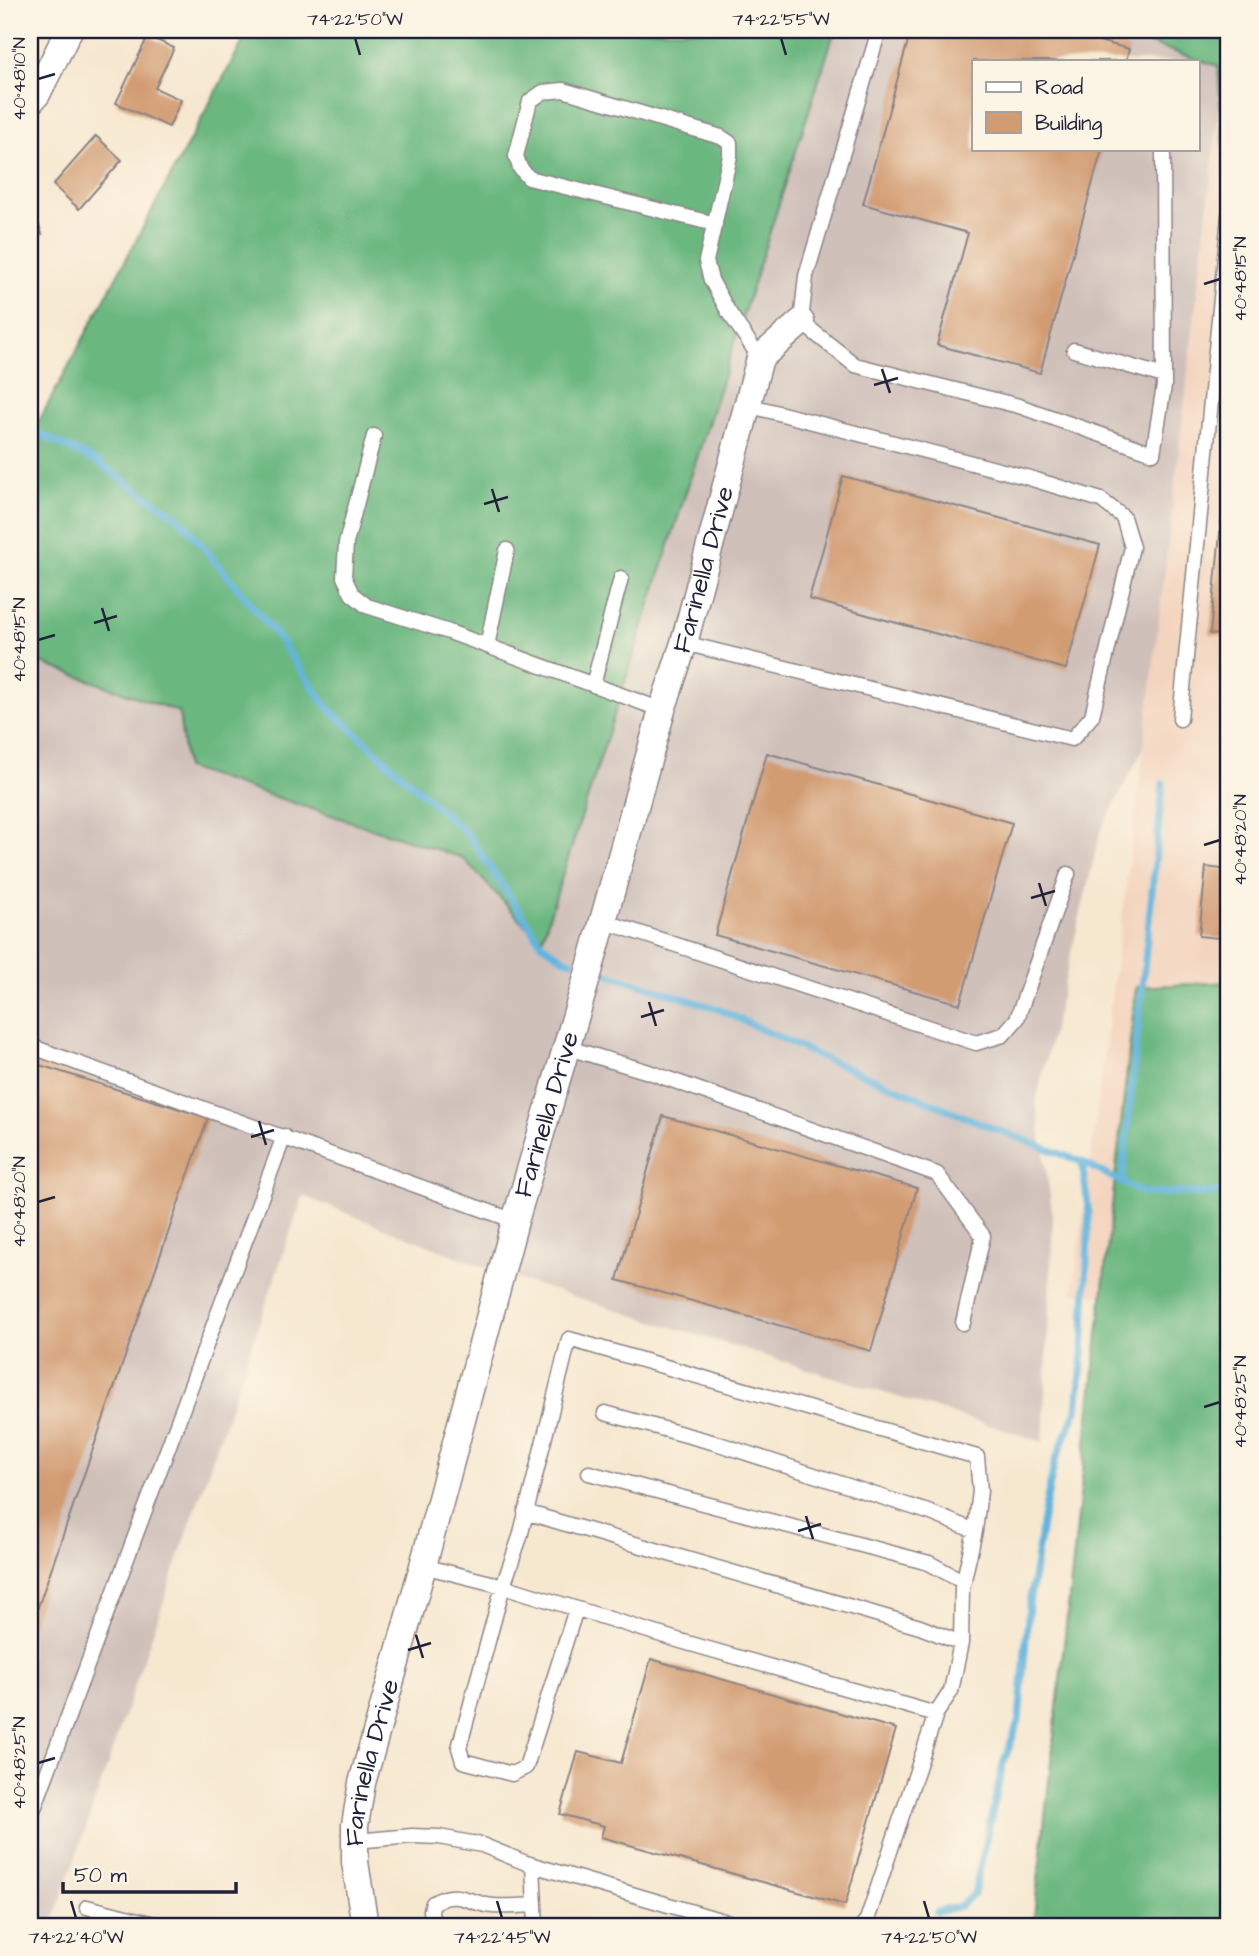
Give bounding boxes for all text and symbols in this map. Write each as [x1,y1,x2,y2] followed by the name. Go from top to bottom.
[307,7,403,32] text: 74°22'50"W
[732,7,830,32] text: 74°22'55"W
[7,37,32,121] text: 40°48'10"N
[972,60,1200,150] legend
[1035,73,1083,102] text: Road
[1035,109,1103,140] text: Building
[1228,237,1253,322] text: 40°48'15"N
[664,482,743,658] street label: Farinella Drive
[7,598,32,683] text: 40°48'15"N
[1228,794,1253,886] text: 40°48'20"N
[505,1027,588,1202] street label: Farinella Drive
[7,1156,32,1248] text: 40°48'20"N
[1228,1356,1253,1449] text: 40°48'25"N
[337,1675,408,1846] street label: Farinella Drive
[7,1717,32,1810] text: 40°48'25"N
[63,1851,236,1895] scale bar
[74,1861,128,1890] text: 50 m
[28,1925,124,1950] text: 74°22'40"W
[454,1925,551,1950] text: 74°22'45"W
[881,1925,977,1950] text: 74°22'50"W

